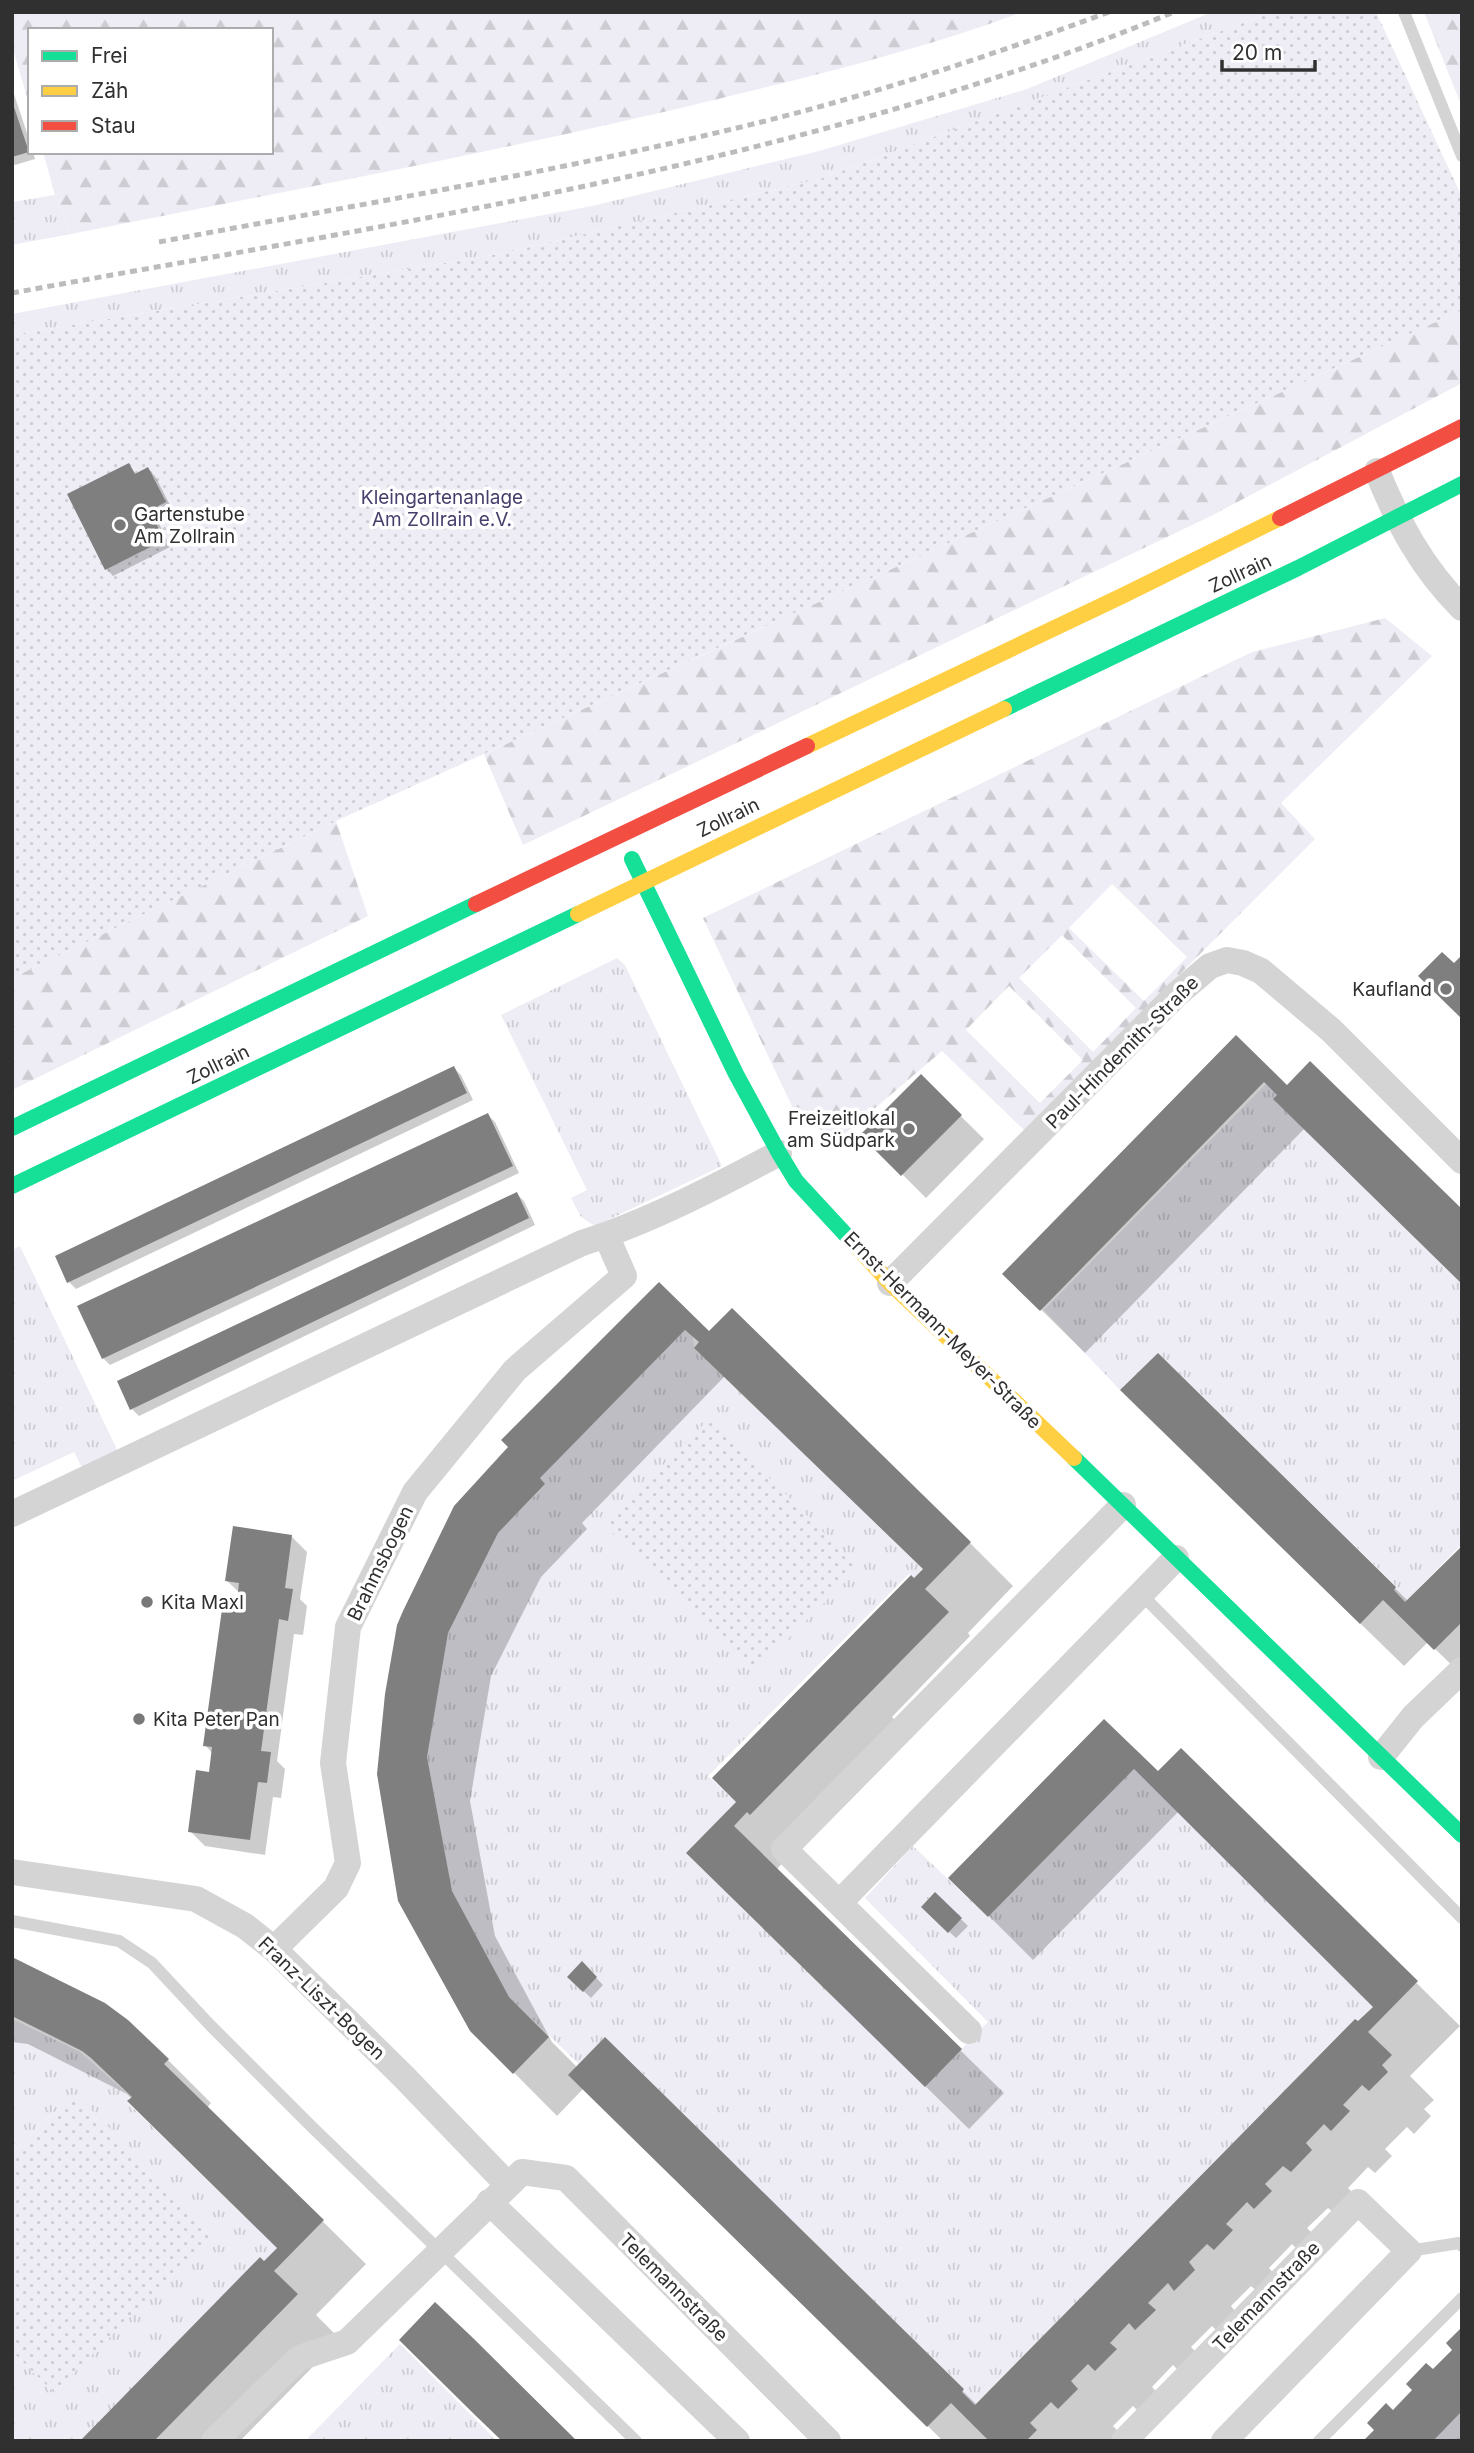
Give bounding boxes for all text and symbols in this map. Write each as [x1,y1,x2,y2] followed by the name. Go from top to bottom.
[28,28,273,154] legend
[1222,28,1315,72] scale bar
[1232,40,1282,65] text: 20 m
[91,43,128,68] text: Frei
[91,78,128,103] text: Zäh
[91,113,136,138] text: Stau
[361,486,523,531] park label: Kleingartenanlage Am Zollrain e.V.
[134,503,245,548] place label: Gartenstube Am Zollrain
[112,517,128,533] marker: Gartenstube Am Zollrain
[1205,549,1275,598] street label: Zollrain
[693,793,763,842] street label: Zollrain
[1041,971,1203,1133] street label: Paul-Hindemith-Straße
[1352,978,1432,1001] place label: Kaufland
[1438,981,1454,997] marker: Kaufland
[183,1040,253,1089] street label: Zollrain
[787,1107,896,1152] place label: Freizeitlokal am Südpark
[901,1121,917,1137] marker: Freizeitlokal am Südpark
[839,1227,1046,1434] street label: Ernst-Hermann-Meyer-Straße
[343,1502,418,1625] street label: Brahmsbogen
[161,1591,244,1614] place label: Kita Maxl
[139,1594,155,1610] marker: Kita Maxl
[153,1708,280,1731] place label: Kita Peter Pan
[131,1711,147,1727] marker: Kita Peter Pan
[254,1932,390,2065] street label: Franz-Liszt-Bogen
[615,2228,733,2346] street label: Telemannstraße
[1208,2237,1325,2356] street label: Telemannstraße

